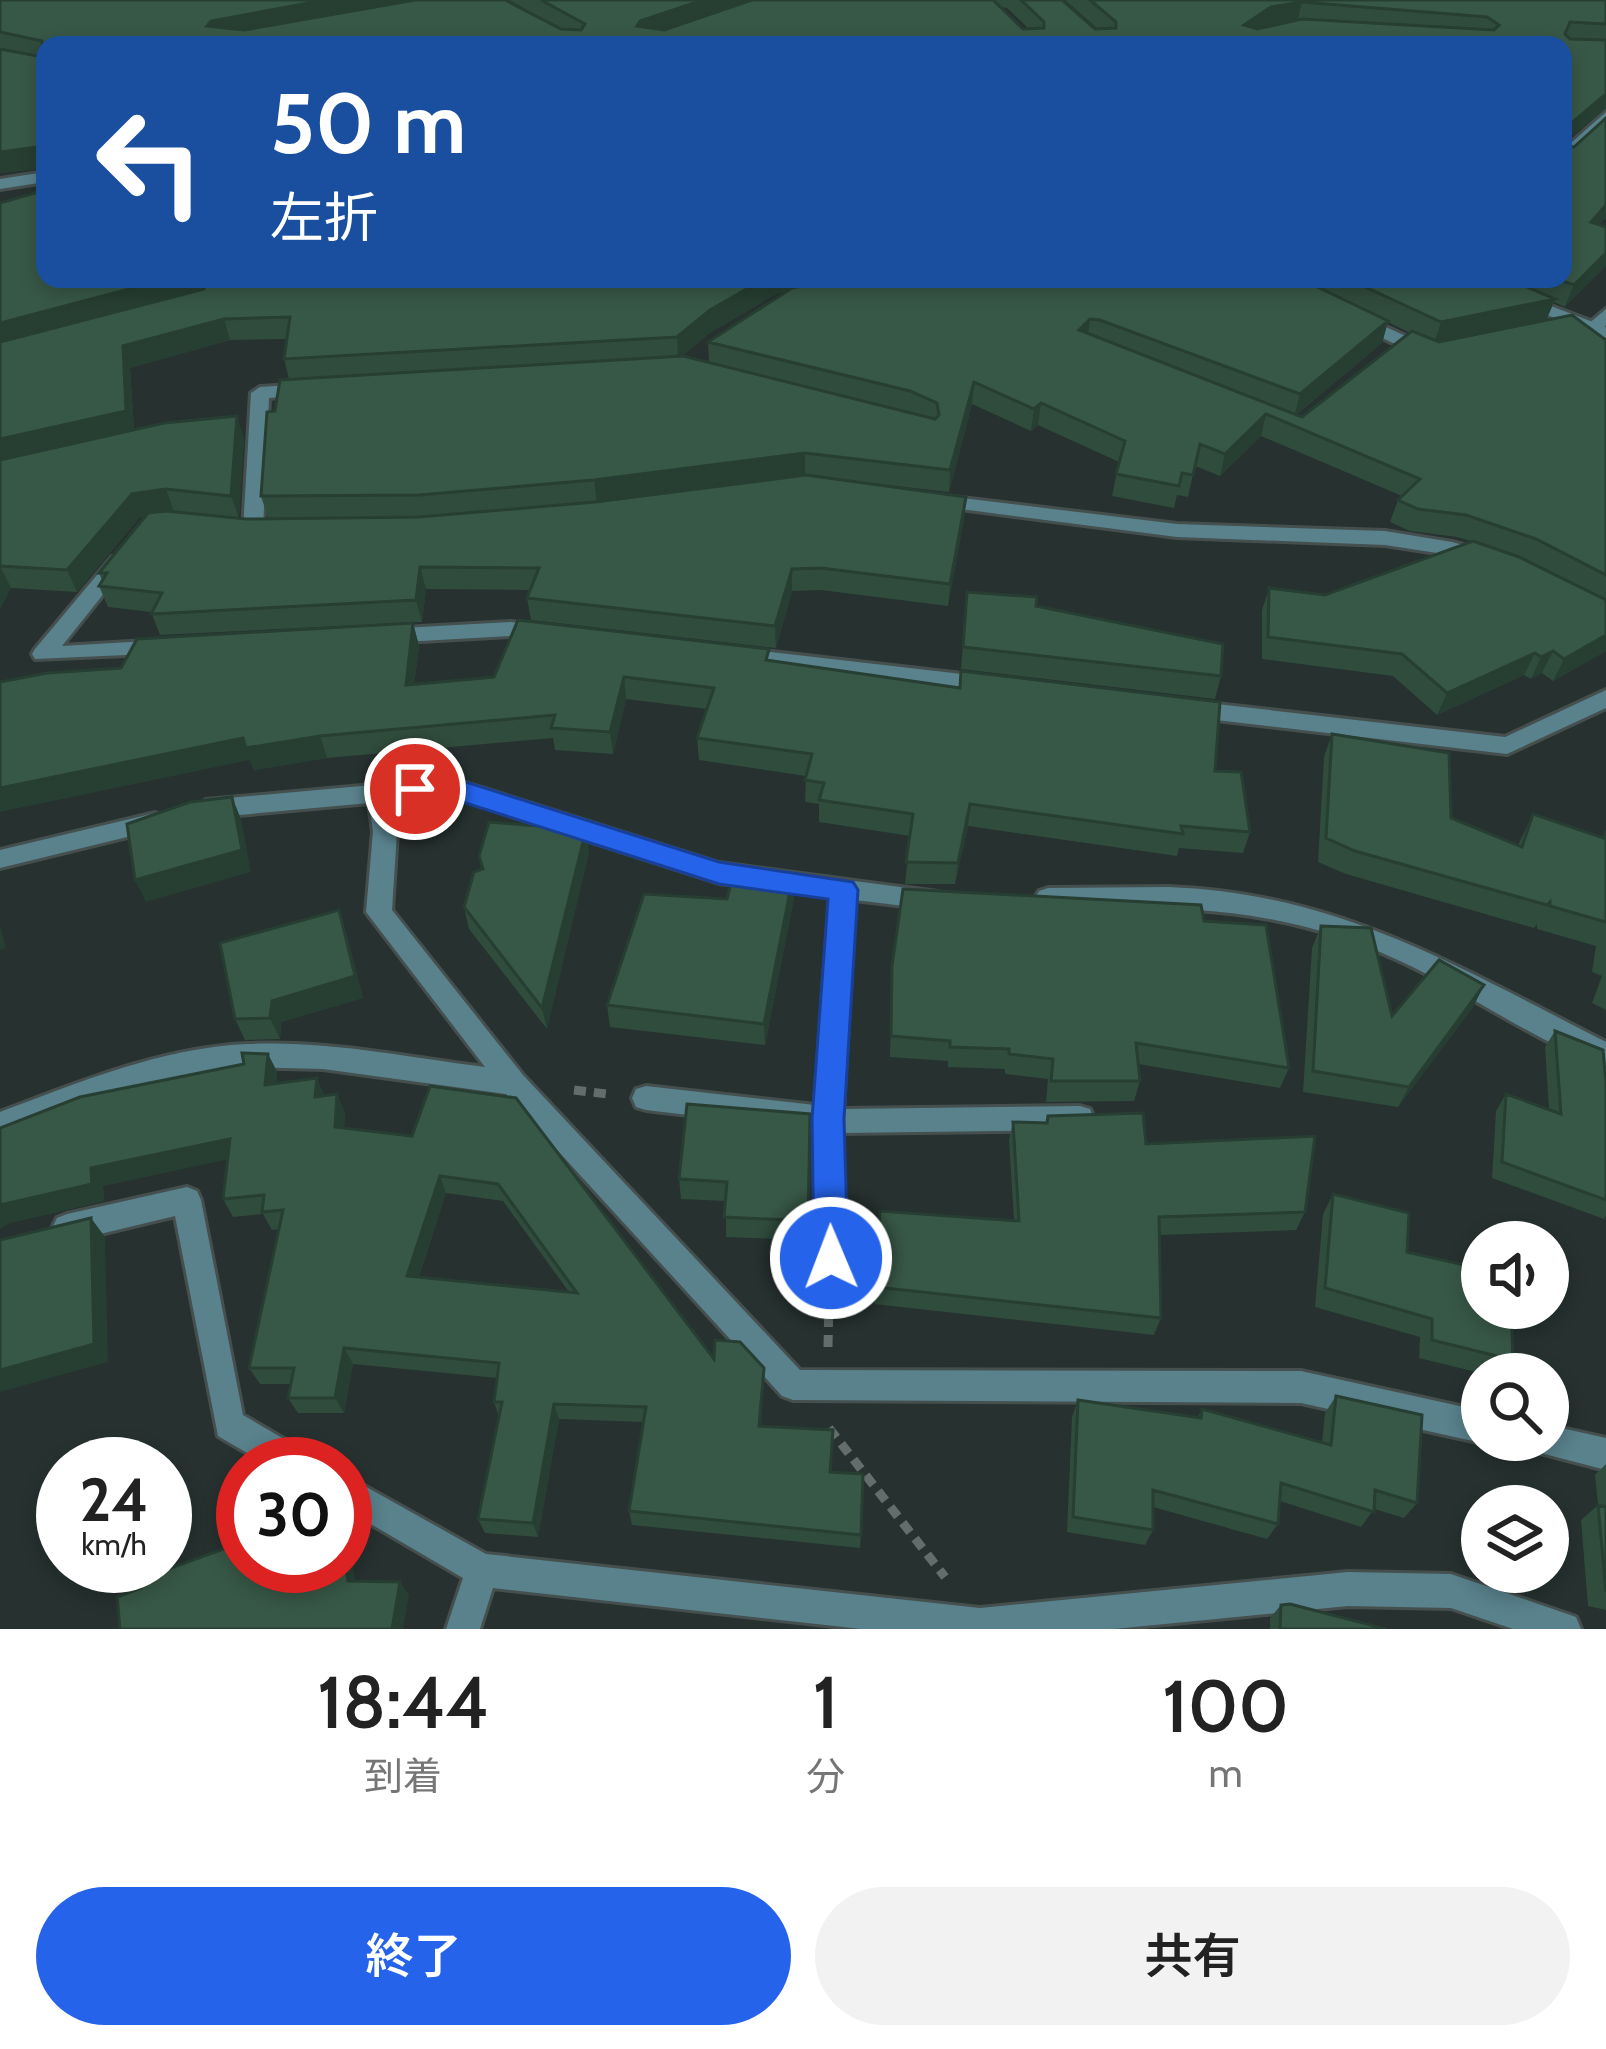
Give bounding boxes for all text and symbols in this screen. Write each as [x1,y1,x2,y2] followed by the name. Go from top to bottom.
[270,72,466,174] text: 50 m
[72,84,228,240] icon: left
[270,185,378,251] text: 左折
[364,738,466,840] pin
[382,756,448,822] icon: arrive
[768,1195,894,1321] position arrow
[1461,1221,1569,1593] map controls
[1461,1221,1569,1329] button: sound
[1461,1353,1569,1461] button: search
[216,1437,372,1593] speed limit sign: 30
[80,1463,149,1536] text: 24
[1461,1485,1569,1593] button: layers
[81,1526,147,1563] text: km/h
[317,1659,489,1746] text: 18:44
[813,1659,838,1746] text: 1
[1162,1663,1289,1750] text: 100
[1208,1749,1243,1797] text: m
[364,1752,442,1800] text: 到着
[806,1752,845,1800] text: 分
[36,1887,791,2025] button: 終了
[815,1887,1570,2025] button: 共有

